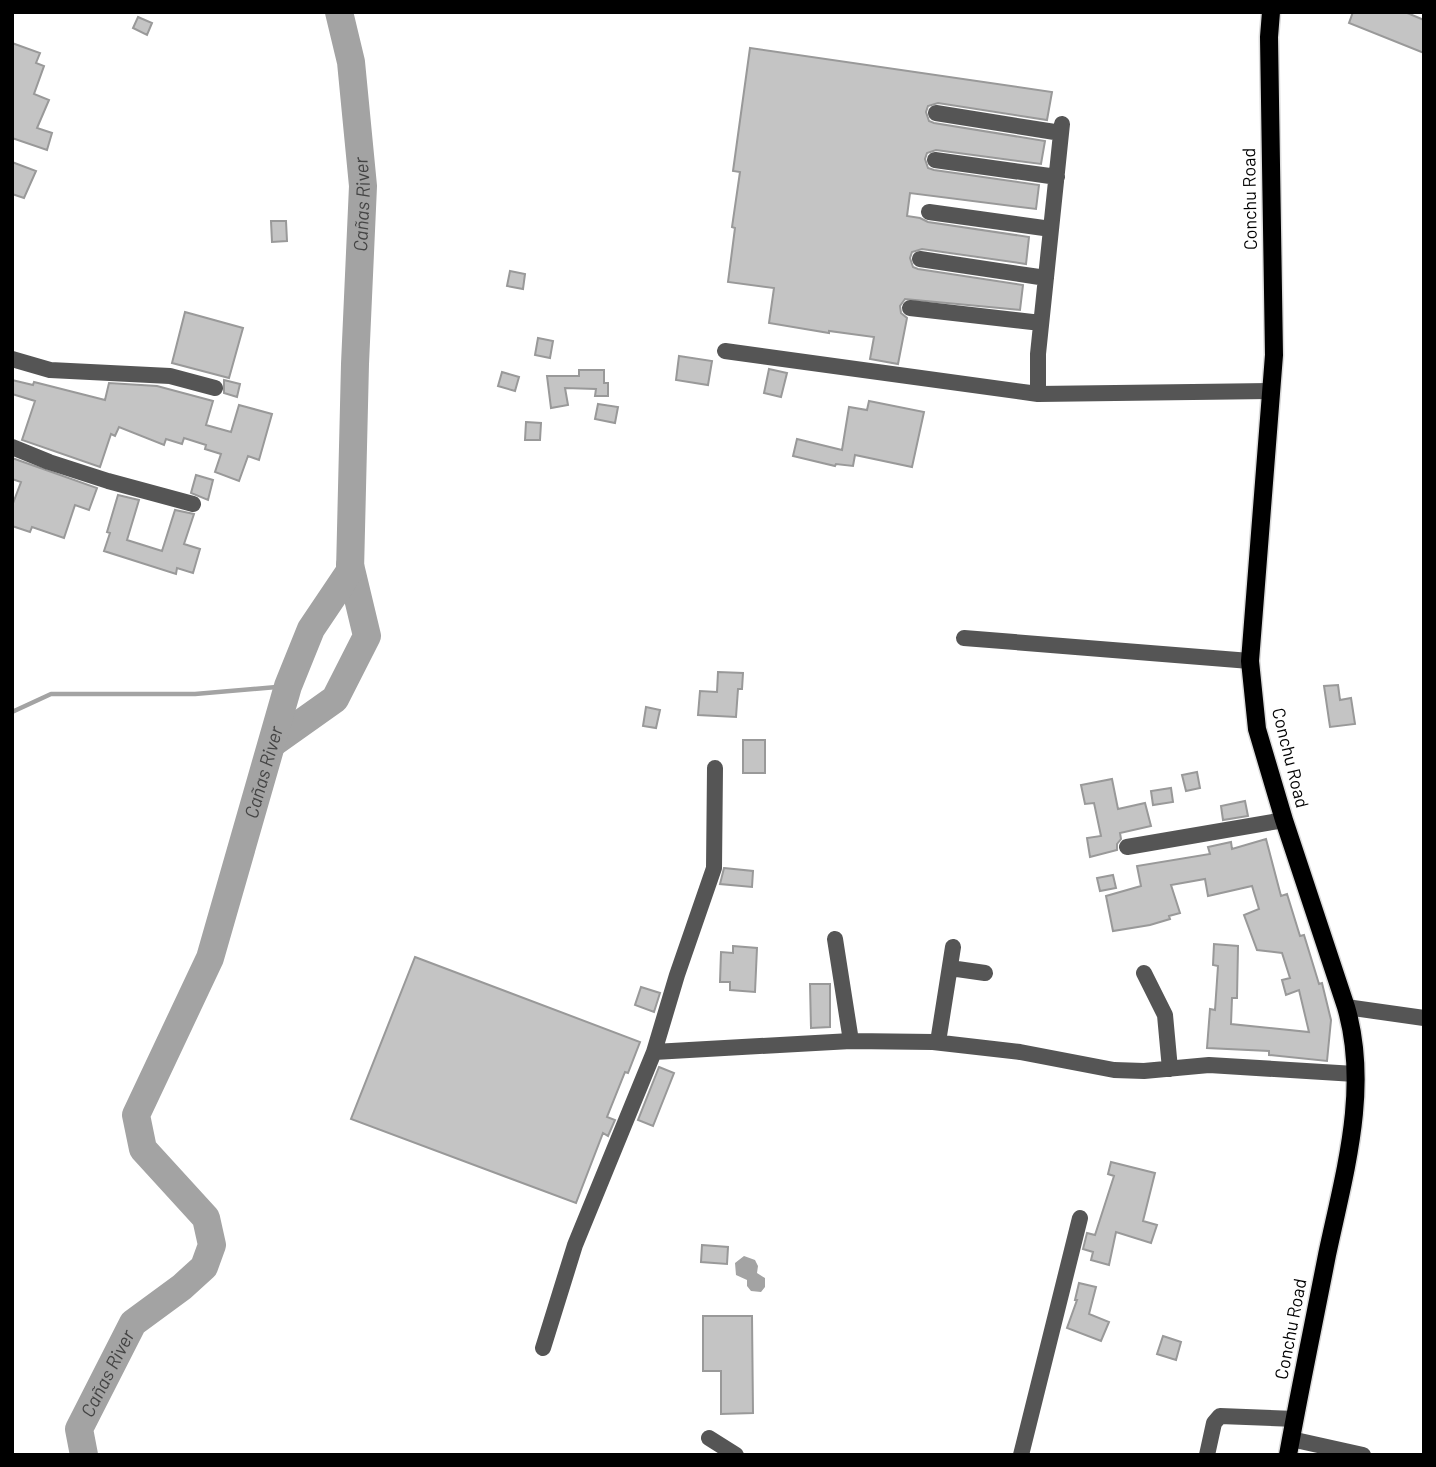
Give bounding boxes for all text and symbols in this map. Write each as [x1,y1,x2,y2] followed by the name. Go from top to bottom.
[1237,148,1261,250] street label: Conchu Road
[348,155,374,252] water label: Cañas River
[1268,705,1314,810] street label: Conchu Road
[239,722,287,821] water label: Cañas River
[1269,1276,1311,1381] street label: Conchu Road
[75,1325,139,1420] water label: Cañas River

